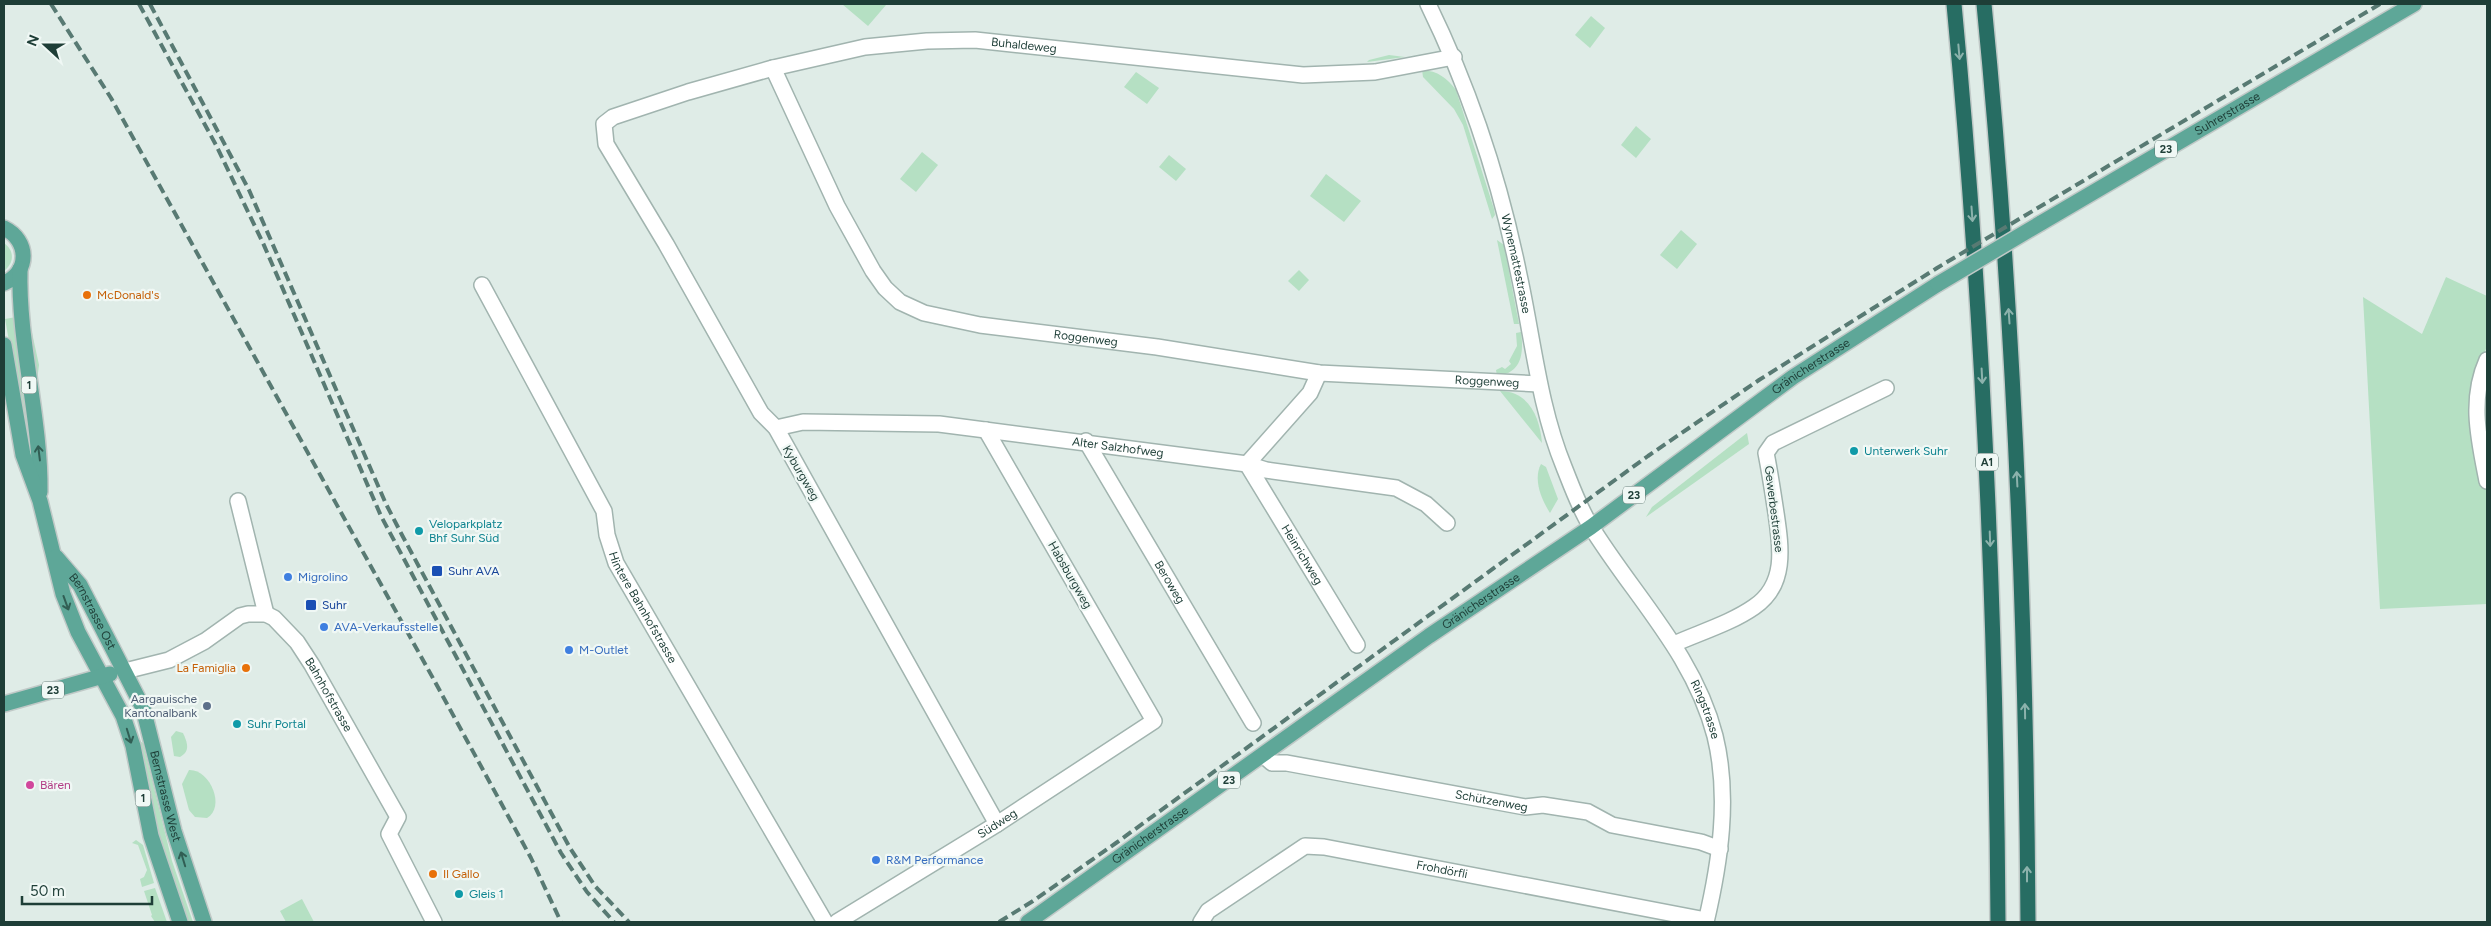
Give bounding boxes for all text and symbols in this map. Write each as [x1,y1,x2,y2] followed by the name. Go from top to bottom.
[20,20,70,70] north arrow
[23,32,43,49] text: N
[990,35,1057,56] street label: Buhaldeweg
[1954,44,1963,60] one-way arrow
[2192,89,2263,138] street label: Suhrerstrasse
[2155,140,2177,158] road number: 23
[1967,206,1976,222] one-way arrow
[1498,213,1534,315] street label: Wynemattestrasse
[97,288,160,302] place label: McDonald's
[81,289,93,301] marker: McDonald's
[2004,309,2013,325] one-way arrow
[1053,327,1119,349] street label: Roggenweg
[1769,335,1853,397] street label: Gränicherstrasse
[1978,368,1987,384] one-way arrow
[1454,373,1520,390] street label: Roggenweg
[22,376,36,394] road number: 1
[1071,434,1164,460] street label: Alter Salzhofweg
[780,443,822,503] street label: Kyburgweg
[1864,444,1948,458] place label: Unterwerk Suhr
[34,445,44,461] one-way arrow
[1848,445,1860,457] marker: Unterwerk Suhr
[1976,454,1998,471] road number: A1
[1762,465,1786,553] street label: Gewerbestrasse
[2013,471,2022,487] one-way arrow
[1623,486,1645,504] road number: 23
[429,517,502,545] place label: Veloparkplatz Bhf Suhr Süd
[1278,522,1326,587] street label: Heinrichweg
[413,525,425,537] marker: Veloparkplatz Bhf Suhr Süd
[1985,530,1995,546] one-way arrow
[1045,539,1095,611] street label: Habsburgweg
[606,550,680,666] street label: Hintere Bahnhofstrasse
[1151,558,1188,606] street label: Beroweg
[430,564,444,578] marker: Suhr AVA
[448,564,499,578] place label: Suhr AVA
[66,570,119,652] street label: Bernstrasse Ost
[298,570,348,584] place label: Migrolino
[1439,570,1523,632] street label: Gränicherstrasse
[282,571,294,583] marker: Migrolino
[62,595,71,610] one-way arrow
[304,598,318,612] marker: Suhr
[322,598,347,612] place label: Suhr
[334,620,438,634] place label: AVA-Verkaufsstelle
[318,621,330,633] marker: AVA-Verkaufsstelle
[579,643,629,657] place label: M-Outlet
[563,644,575,656] marker: M-Outlet
[302,655,356,735] street label: Bahnhofstrasse
[177,661,236,675] place label: La Famiglia
[240,662,252,674] marker: La Famiglia
[1688,677,1723,741] street label: Ringstrasse
[42,682,64,698] road number: 23
[124,692,197,720] place label: Aargauische Kantonalbank
[201,700,213,712] marker: Aargauische Kantonalbank
[2020,703,2030,720] one-way arrow
[247,717,306,731] place label: Suhr Portal
[231,718,243,730] marker: Suhr Portal
[125,727,135,743] one-way arrow
[147,749,184,844] street label: Bernstrasse West
[1218,772,1240,788] road number: 23
[40,778,71,792] place label: Bären
[24,779,36,791] marker: Bären
[1454,787,1529,814] street label: Schützenweg
[136,790,150,806] road number: 1
[1109,803,1191,867] street label: Gränicherstrasse
[975,806,1020,841] street label: Südweg
[177,852,187,868] one-way arrow
[886,853,984,867] place label: R&M Performance
[870,854,882,866] marker: R&M Performance
[1415,858,1469,881] street label: Frohdörfli
[2022,866,2032,882] one-way arrow
[443,867,479,881] place label: Il Gallo
[427,868,439,880] marker: Il Gallo
[22,874,152,906] scale bar
[30,882,65,900] text: 50 m
[469,887,504,901] place label: Gleis 1
[453,888,465,900] marker: Gleis 1

